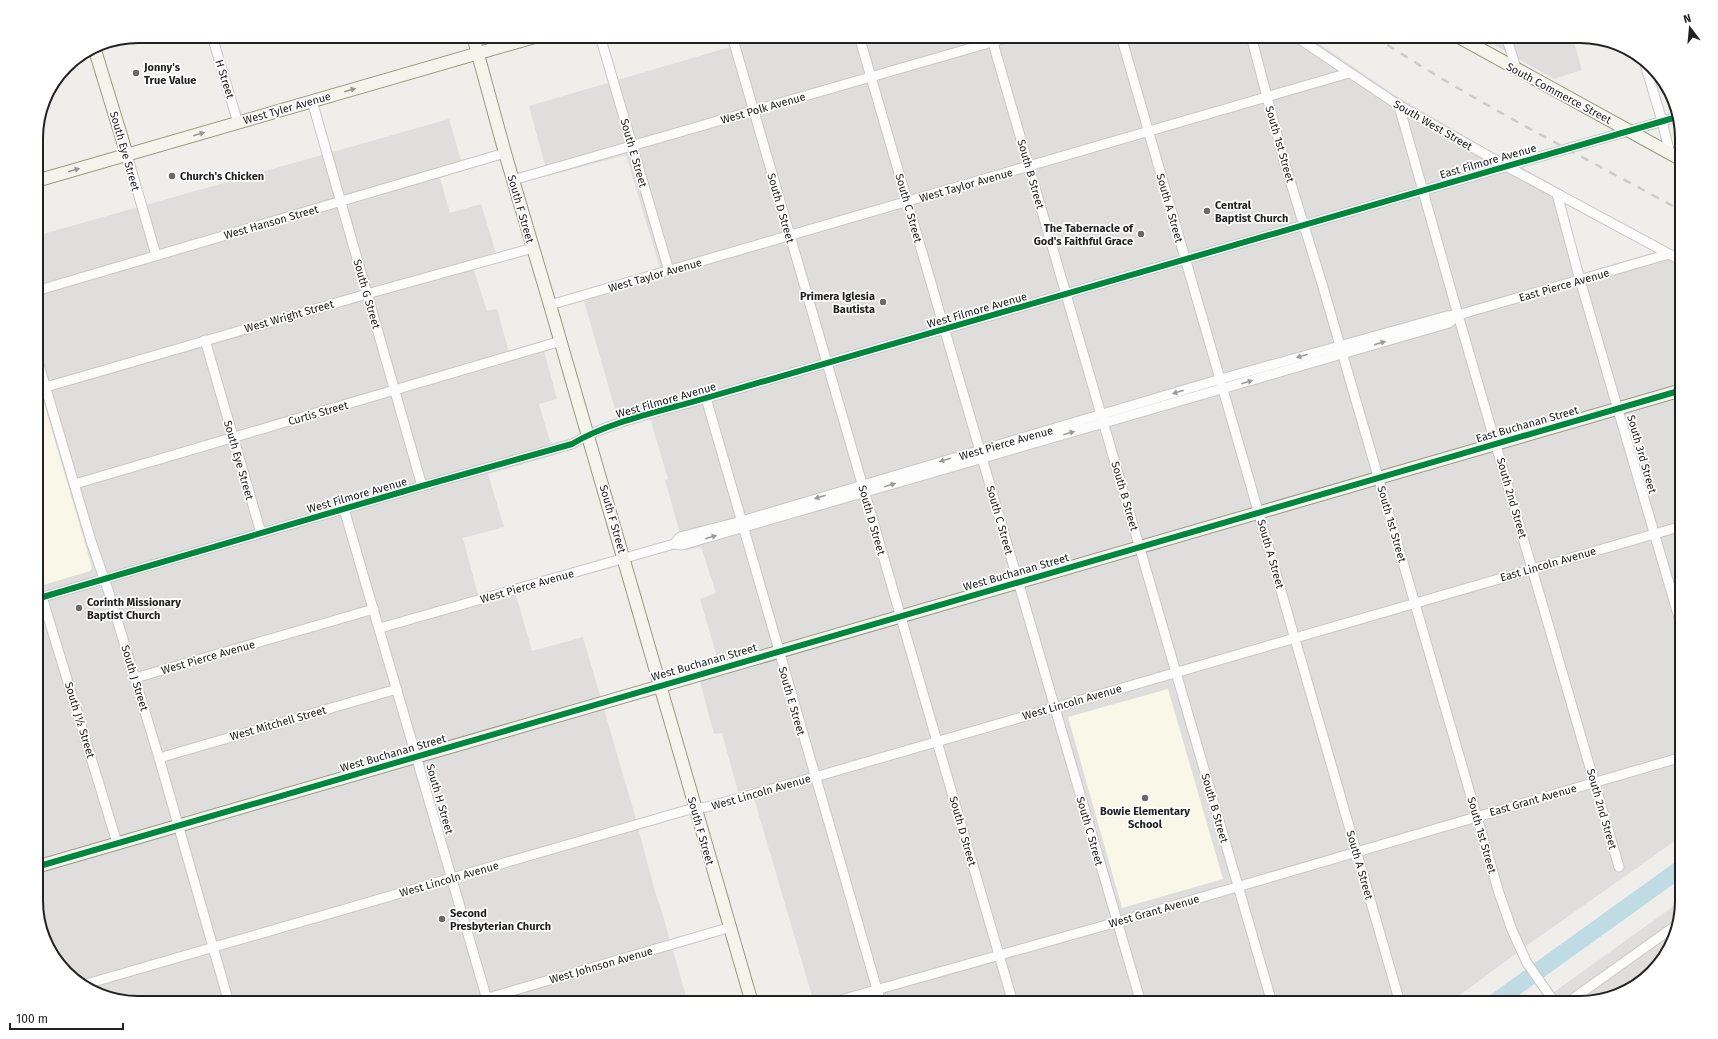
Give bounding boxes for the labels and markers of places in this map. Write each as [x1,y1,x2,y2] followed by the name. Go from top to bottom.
[143,61,196,87] place label: Jonny's True Value
[131,68,141,78] marker: Jonny's True Value
[180,170,264,183] place label: Church's Chicken
[167,171,177,181] marker: Church's Chicken
[1215,199,1288,225] place label: Central Baptist Church
[1202,206,1212,216] marker: Central Baptist Church
[1034,222,1134,248] place label: The Tabernacle of God's Faithful Grace
[1136,229,1146,239] marker: The Tabernacle of God's Faithful Grace
[800,290,875,316] place label: Primera Iglesia Bautista
[878,297,888,307] marker: Primera Iglesia Bautista
[87,596,181,622] place label: Corinth Missionary Baptist Church
[74,603,84,613] marker: Corinth Missionary Baptist Church
[1140,793,1150,803] marker: Bowie Elementary School
[1100,805,1190,831] place label: Bowie Elementary School
[450,907,551,933] place label: Second Presbyterian Church
[437,914,447,924] marker: Second Presbyterian Church

